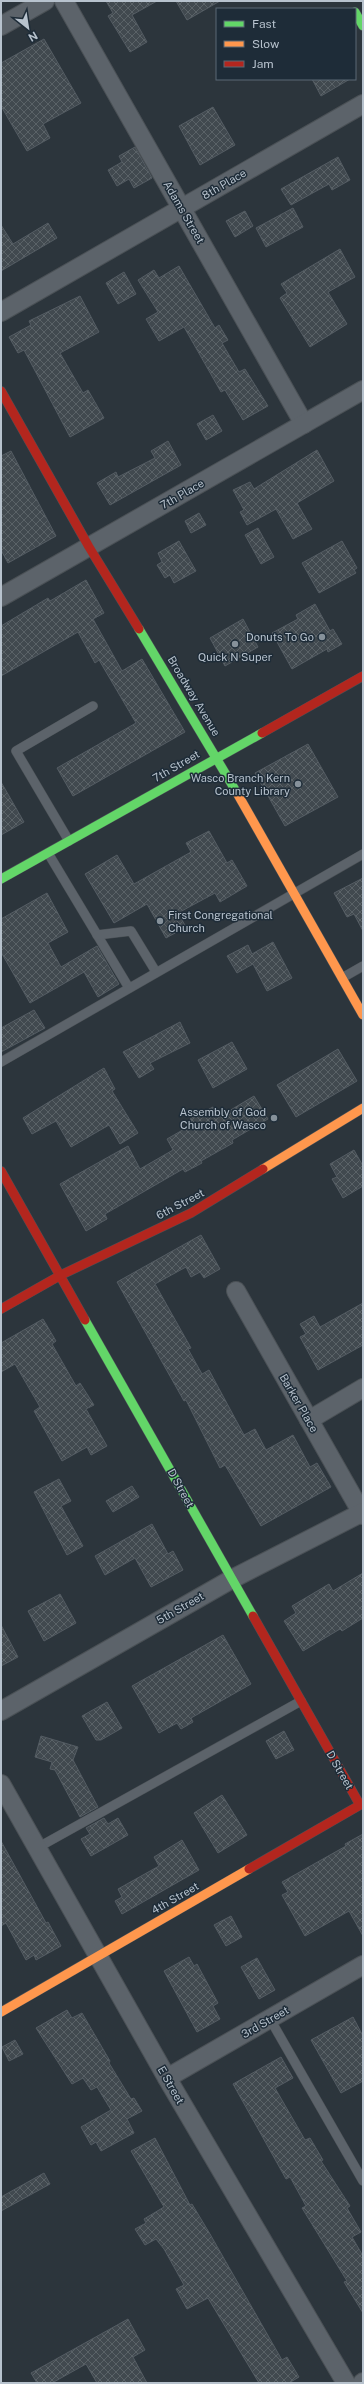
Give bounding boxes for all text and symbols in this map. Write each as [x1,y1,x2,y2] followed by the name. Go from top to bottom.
[8,8,48,48] north arrow
[216,8,356,80] legend
[252,17,277,31] text: Fast
[26,29,40,44] text: N
[252,37,280,51] text: Slow
[252,57,274,71] text: Jam
[200,167,248,201] street label: 8th Place
[161,179,207,245] street label: Adams Street
[158,477,206,511] street label: 7th Place
[246,631,314,643] place label: Donuts To Go
[317,632,327,642] marker: Donuts To Go
[230,639,240,649] marker: Quick N Super
[198,651,272,663] place label: Quick N Super
[165,654,223,738] street label: Broadway Avenue
[150,748,202,784] street label: 7th Street
[191,772,290,797] place label: Wasco Branch Kern County Library
[293,779,303,789] marker: Wasco Branch Kern County Library
[168,909,273,934] place label: First Congregational Church
[155,916,165,926] marker: First Congregational Church
[180,1106,266,1131] place label: Assembly of God Church of Wasco
[269,1113,279,1123] marker: Assembly of God Church of Wasco
[154,1186,206,1222] street label: 6th Street
[277,1372,321,1434] street label: Barker Place
[165,1467,197,1509] street label: D Street
[154,1590,206,1626] street label: 5th Street
[324,1749,356,1791] street label: D Street
[149,1880,201,1916] street label: 4th Street
[239,2004,291,2040] street label: 3rd Street
[155,2064,187,2106] street label: E Street

